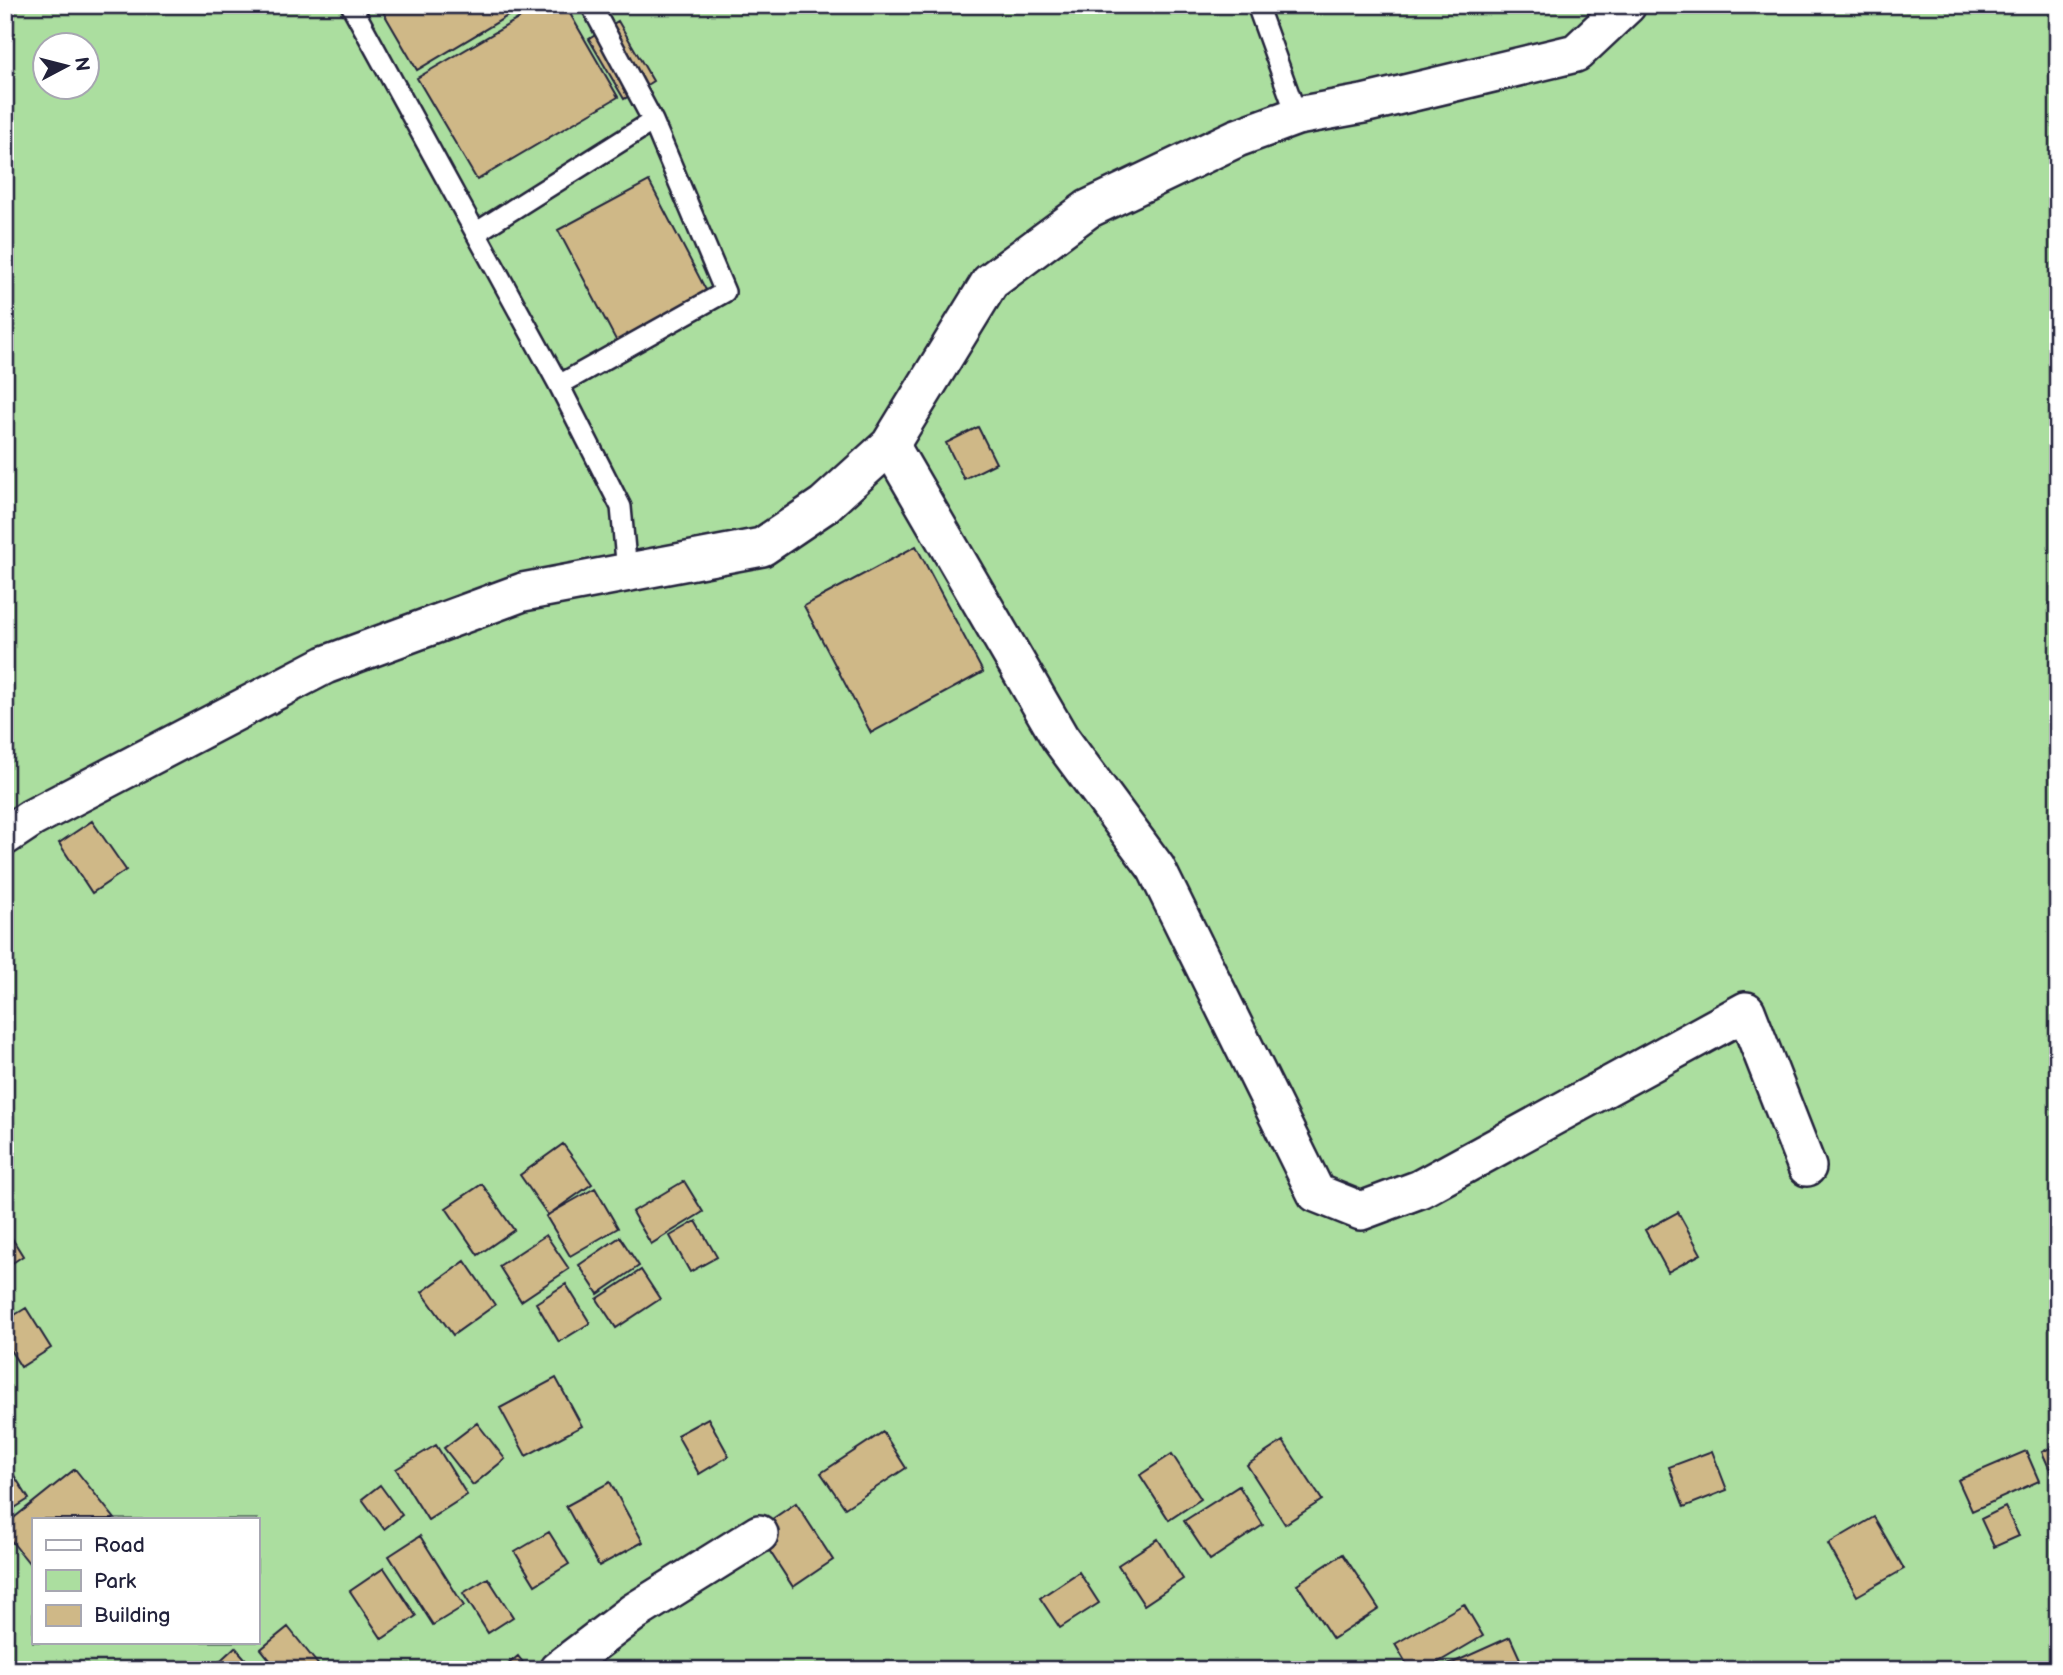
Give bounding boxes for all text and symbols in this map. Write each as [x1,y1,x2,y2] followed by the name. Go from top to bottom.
[32,32,102,102] north arrow
[69,56,94,73] text: N
[32,1518,259,1644] legend
[94,1533,145,1558] text: Road
[94,1569,137,1594] text: Park
[94,1603,170,1628] text: Building

